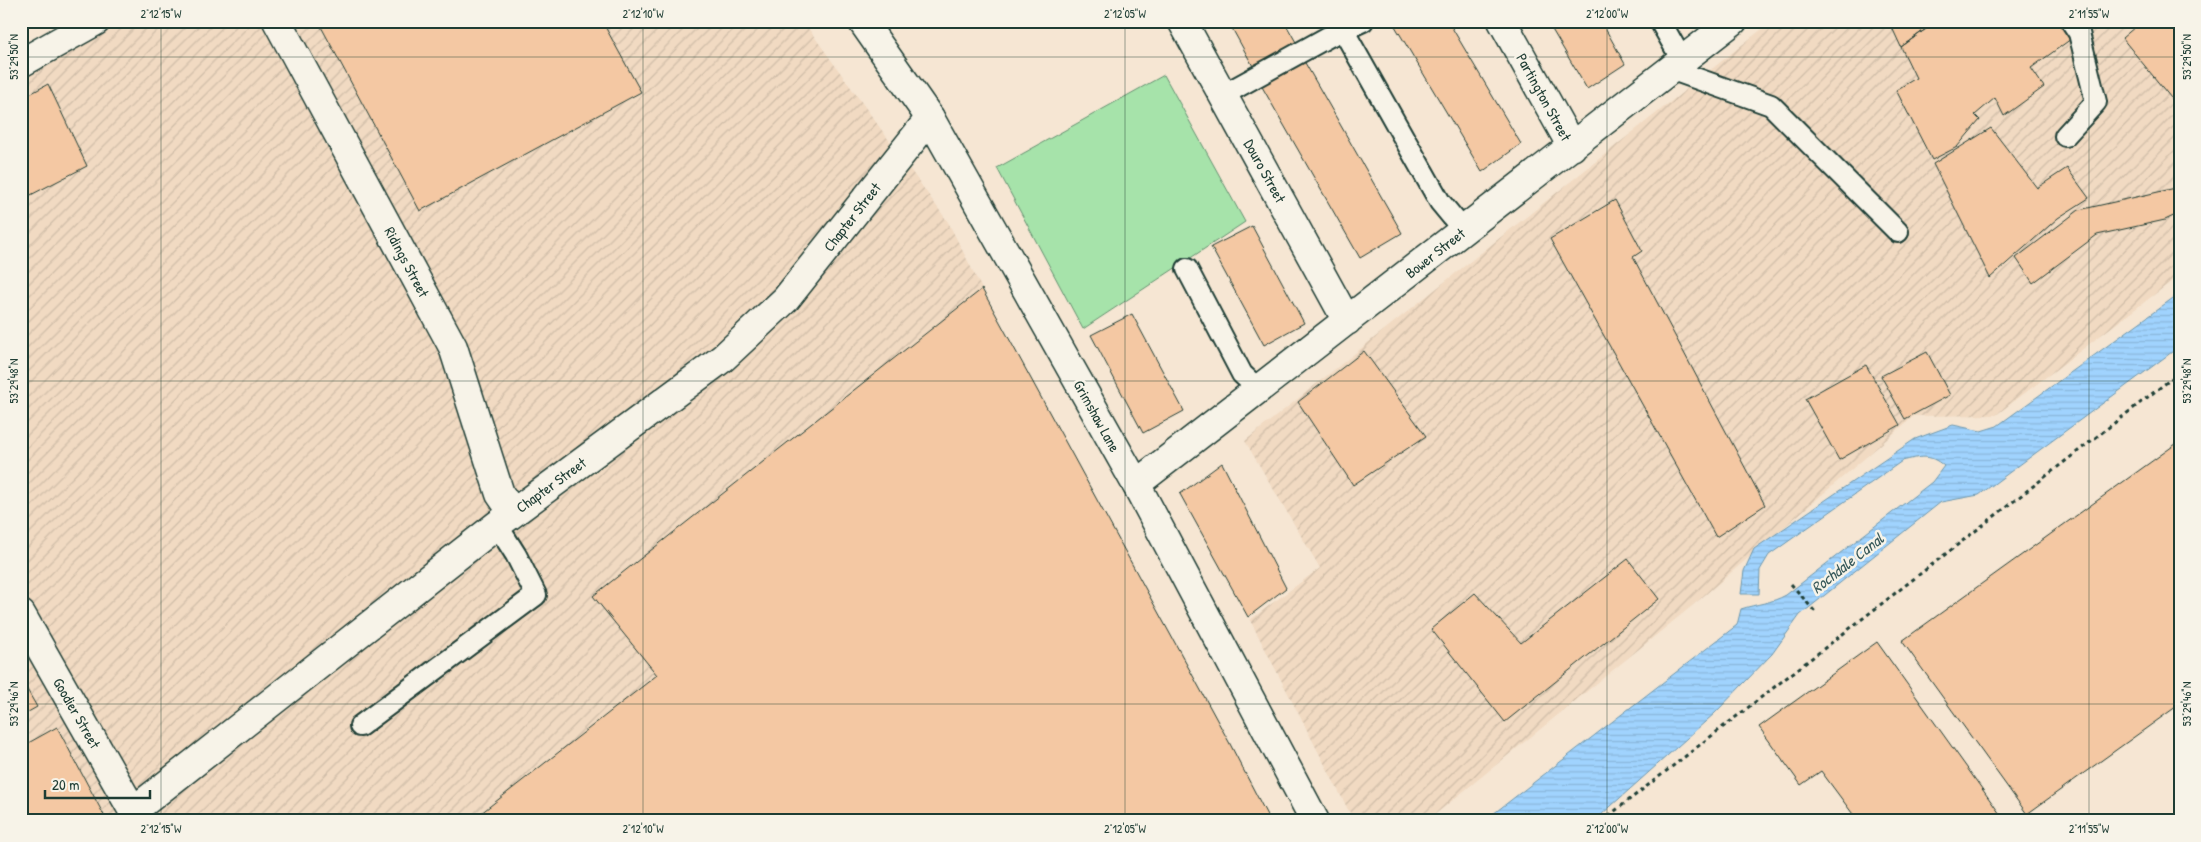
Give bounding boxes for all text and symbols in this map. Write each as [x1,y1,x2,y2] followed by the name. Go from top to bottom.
[141,5,182,22] text: 2°12'15"W
[622,5,664,22] text: 2°12'10"W
[1104,5,1147,22] text: 2°12'05"W
[1586,5,1629,22] text: 2°12'00"W
[2069,5,2110,22] text: 2°11'55"W
[5,34,22,80] text: 53°29'50"N
[2178,34,2195,80] text: 53°29'50"N
[1511,49,1577,145] street label: Partington Street
[1239,136,1291,207] street label: Douro Street
[818,178,886,256] street label: Chapter Street
[1401,222,1470,283] street label: Bower Street
[380,223,435,302] street label: Ridings Street
[5,359,22,403] text: 53°29'48"N
[2178,359,2195,403] text: 53°29'48"N
[1069,376,1125,456] street label: Grimshaw Lane
[512,452,591,518] street label: Chapter Street
[1806,527,1888,598] water label: Rochdale Canal
[48,674,106,753] street label: Goodier Street
[5,682,22,726] text: 53°29'46"N
[2178,682,2195,726] text: 53°29'46"N
[45,767,150,799] scale bar
[52,774,79,795] text: 20 m
[141,820,182,837] text: 2°12'15"W
[622,820,664,837] text: 2°12'10"W
[1104,820,1147,837] text: 2°12'05"W
[1586,820,1629,837] text: 2°12'00"W
[2069,820,2110,837] text: 2°11'55"W

